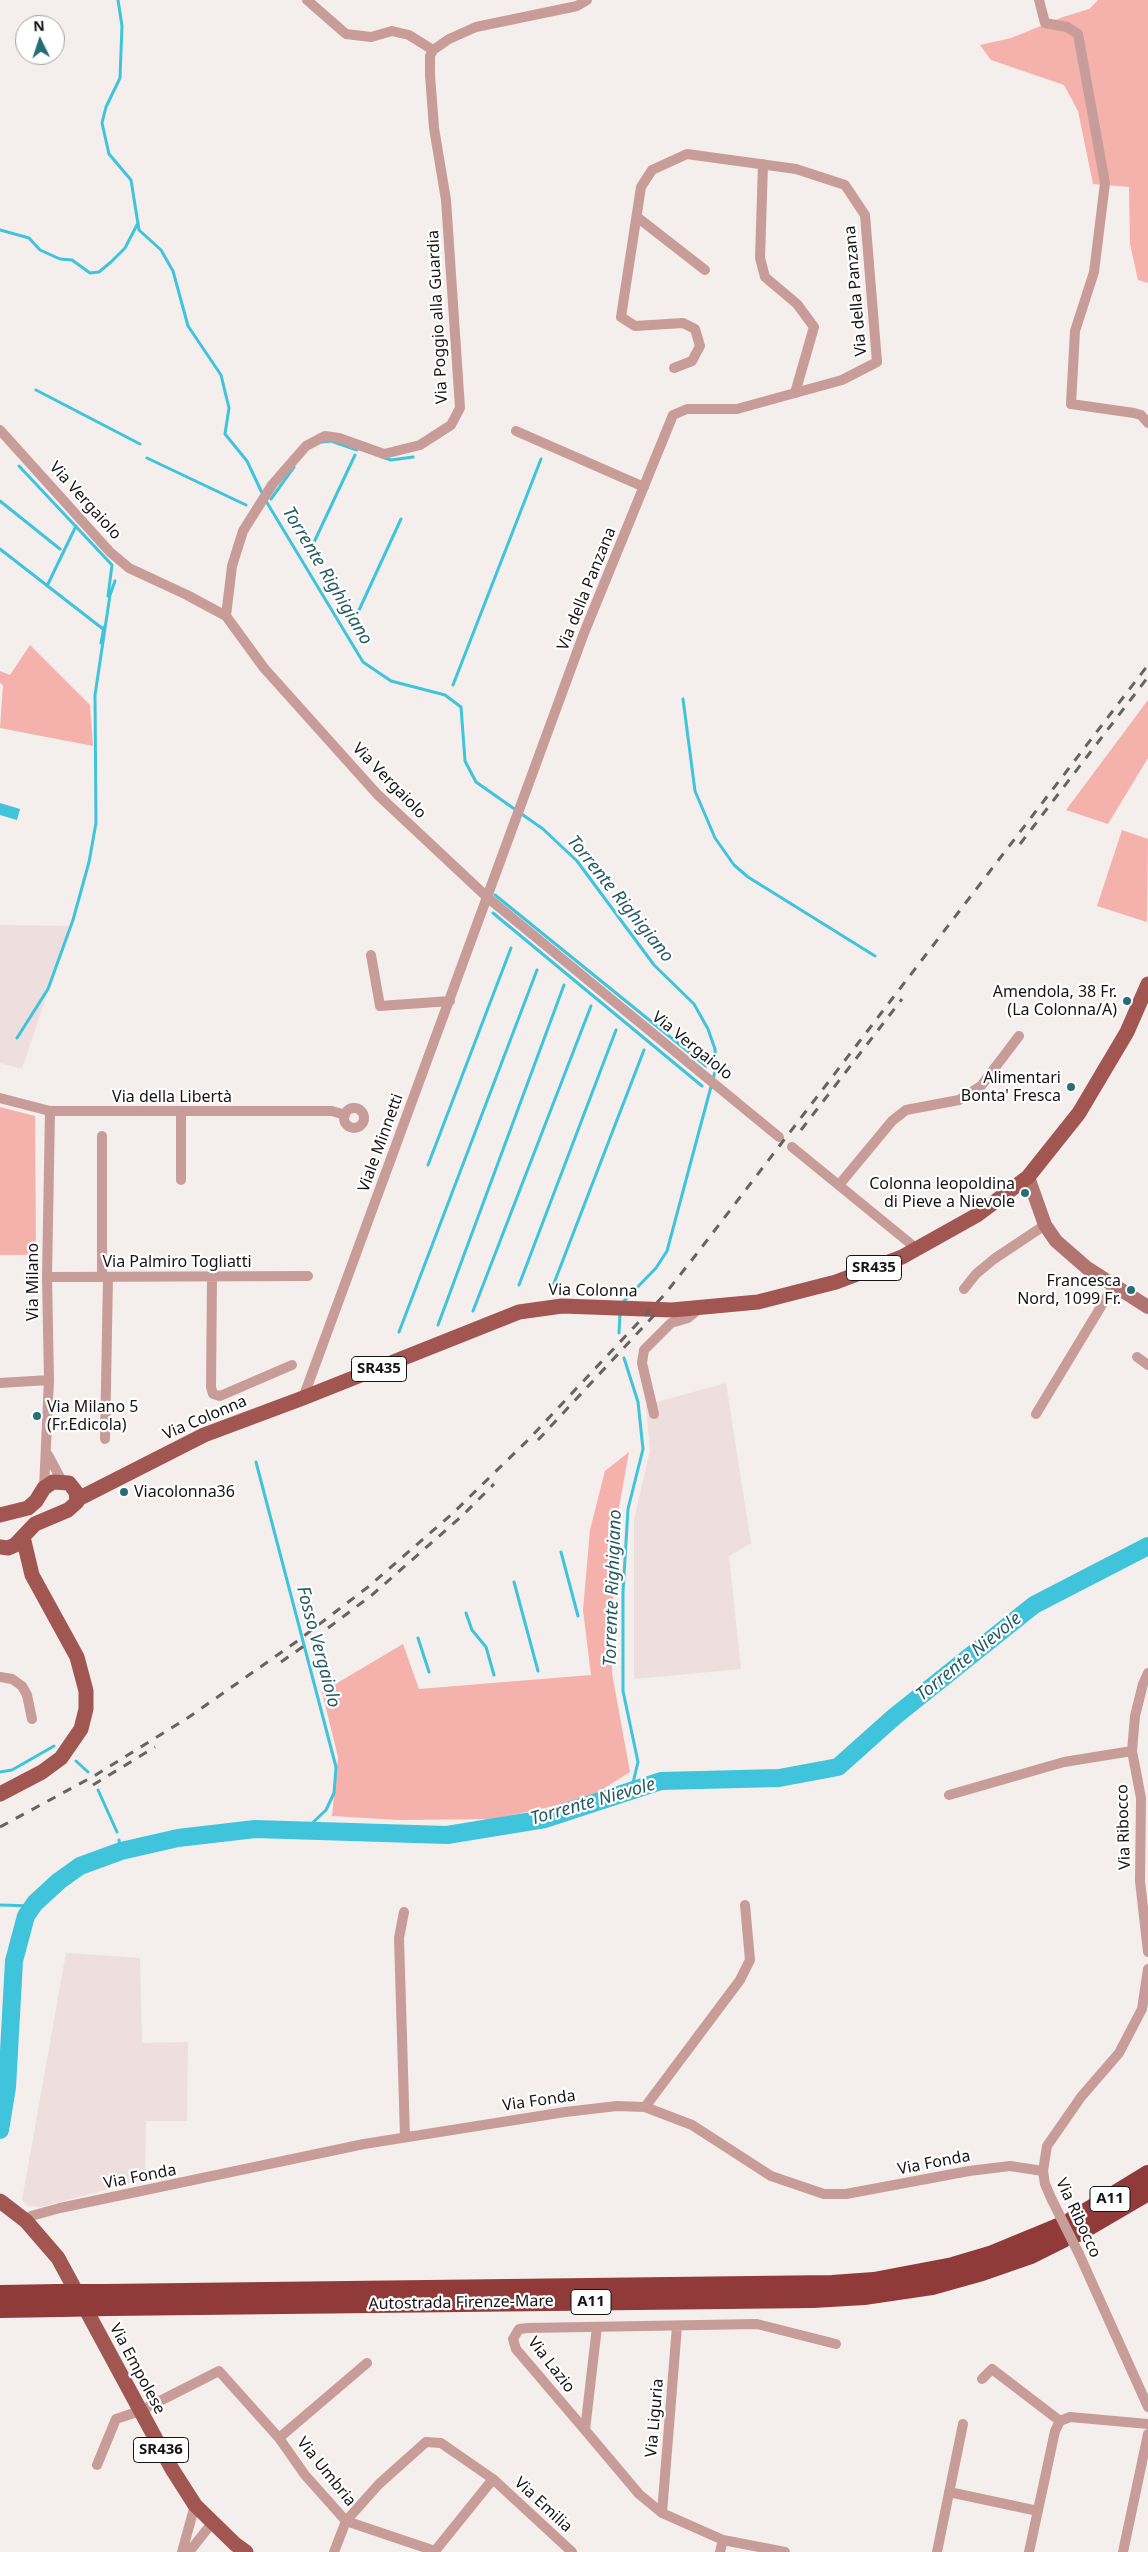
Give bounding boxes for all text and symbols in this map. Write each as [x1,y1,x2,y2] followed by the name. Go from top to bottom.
[15,15,65,65] north arrow
[33,16,45,35] text: N
[841,225,871,357] street label: Via della Panzana
[424,230,452,404] street label: Via Poggio alla Guardia
[45,458,125,544] street label: Via Vergaiolo
[277,503,377,649] water label: Torrente Righigiano
[554,525,620,653] street label: Via della Panzana
[348,739,430,823] street label: Via Vergaiolo
[562,831,678,967] water label: Torrente Righigiano
[993,982,1117,1020] place label: Amendola, 38 Fr. (La Colonna/A)
[1121,995,1133,1007] marker: Amendola, 38 Fr. (La Colonna/A)
[648,1008,736,1084] street label: Via Vergaiolo
[961,1068,1061,1106] place label: Alimentari Bonta' Fresca
[1065,1081,1077,1093] marker: Alimentari Bonta' Fresca
[112,1087,232,1107] street label: Via della Libertà
[354,1091,408,1195] street label: Viale Minnetti
[869,1174,1015,1212] place label: Colonna leopoldina di Pieve a Nievole
[1019,1187,1031,1199] marker: Colonna leopoldina di Pieve a Nievole
[23,1243,43,1321] street label: Via Milano
[102,1252,252,1272] street label: Via Palmiro Togliatti
[846,1256,902,1280] road number: SR435
[1017,1271,1121,1309] place label: Francesca Nord, 1099 Fr.
[548,1281,638,1301] street label: Via Colonna
[1125,1284,1137,1296] marker: Francesca Nord, 1099 Fr.
[352,1356,406,1382] road number: SR435
[160,1392,250,1444] street label: Via Colonna
[47,1397,138,1435] place label: Via Milano 5 (Fr.Edicola)
[31,1410,43,1422] marker: Via Milano 5 (Fr.Edicola)
[134,1482,235,1502] place label: Viacolonna36
[118,1486,130,1498] marker: Viacolonna36
[599,1509,627,1667] water label: Torrente Righigiano
[291,1584,345,1710] water label: Fosso Vergaiolo
[912,1608,1026,1706] water label: Torrente Nievole
[528,1774,658,1830] water label: Torrente Nievole
[1113,1784,1135,1870] street label: Via Ribocco
[501,2086,577,2116] street label: Via Fonda
[896,2147,972,2179] street label: Via Fonda
[102,2161,178,2193] street label: Via Fonda
[1051,2175,1105,2261] street label: Via Ribocco
[1090,2186,1130,2212] road number: A11
[571,2290,611,2314] road number: A11
[368,2292,554,2314] street label: Autostrada Firenze-Mare
[105,2320,169,2418] street label: Via Empolese
[523,2333,579,2397] street label: Via Lazio
[642,2378,668,2458] street label: Via Liguria
[292,2434,360,2510] street label: Via Umbria
[134,2438,188,2462] road number: SR436
[510,2473,576,2537] street label: Via Emilia

